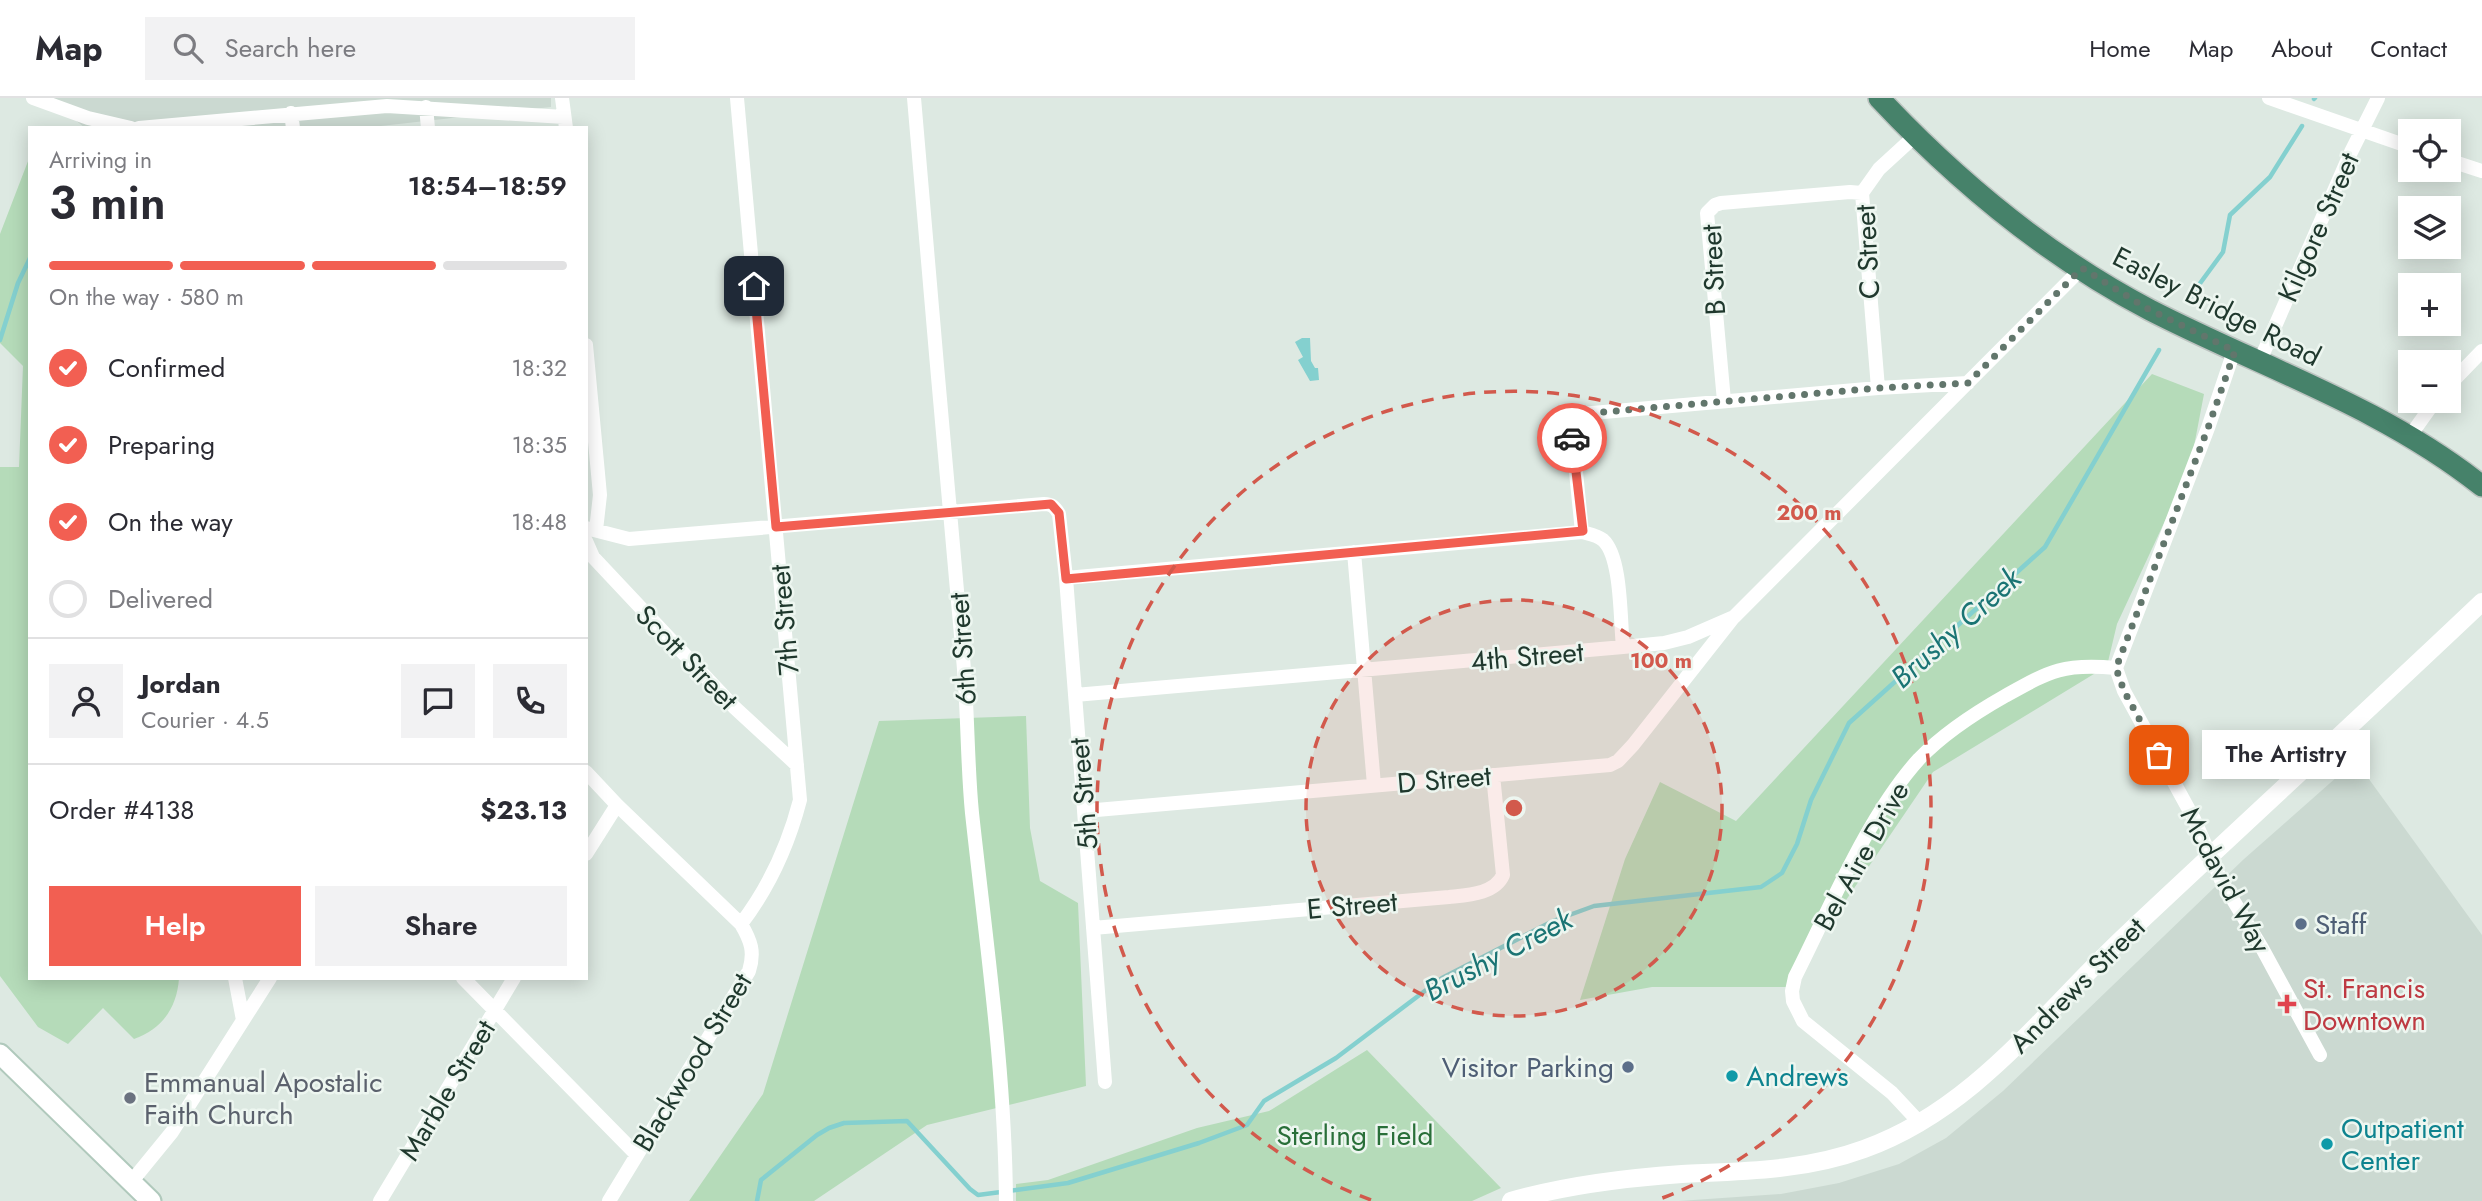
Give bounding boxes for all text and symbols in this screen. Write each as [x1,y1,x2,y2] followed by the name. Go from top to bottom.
[145,17,635,80] search box
[35,25,103,72] text: Map
[169,29,207,67] icon: search
[225,29,356,67] text: Search here
[2089,31,2151,66] text: Home
[2189,31,2233,66] text: Map
[2271,31,2332,66] text: About
[2370,31,2447,66] text: Contact
[2398,119,2461,413] map controls
[2398,119,2461,182] button: locate
[49,143,152,177] text: Arriving in
[2267,146,2370,308] street label: Kilgore Street
[408,167,567,205] text: 18:54–18:59
[49,170,166,236] text: 3 min
[2398,196,2461,259] button: layers
[1845,203,1890,300] street label: C Street
[1691,223,1736,316] street label: B Street
[2105,236,2328,377] street label: Easley Bridge Road
[724,256,784,316] pin
[735,267,773,305] icon: home
[2398,273,2461,336] button: +
[49,280,244,314] text: On the way · 580 m
[49,349,87,387] icon: check
[108,349,225,387] text: Confirmed
[2398,350,2461,413] button: −
[512,351,567,385] text: 18:32
[1537,403,1607,473] courier
[1553,419,1591,457] icon: car
[49,426,87,464] icon: check
[108,426,215,464] text: Preparing
[512,428,567,462] text: 18:35
[1776,498,1842,528] text: 200 m
[49,503,87,541] icon: check
[108,503,233,541] text: On the way
[511,505,567,539] text: 18:48
[1881,556,2031,698] water label: Brushy Creek
[759,562,810,677] street label: 7th Street
[108,580,213,618] text: Delivered
[938,591,987,707] street label: 6th Street
[626,595,748,720] street label: Scott Street
[1469,631,1585,682] street label: 4th Street
[1630,646,1692,676] text: 100 m
[49,664,123,738] button: person
[401,664,475,738] button: chat
[493,664,567,738] button: phone
[141,665,221,703] text: Jordan
[141,703,269,737] text: Courier · 4.5
[2129,725,2189,785] pin
[2201,730,2369,780] callout: The Artistry
[1058,736,1109,852] street label: 5th Street
[2140,736,2178,774] icon: bag
[2226,737,2346,771] text: The Artistry
[1395,755,1493,804] street label: D Street
[1804,774,1919,938] street label: Bel Aire Drive
[49,791,194,829] text: Order #4138
[480,791,567,829] text: $23.13
[1502,796,1526,820] centre of rings
[2170,800,2282,961] street label: Mcdavid Way
[1305,881,1399,930] street label: E Street
[49,886,301,966] button: Help
[315,886,567,966] button: Share
[1416,897,1581,1012] water label: Brushy Creek
[2315,904,2368,945] place label: Staff
[2000,908,2155,1063] street label: Andrews Street
[2293,916,2309,932] marker: Staff
[623,965,762,1159] street label: Blackwood Street
[2303,968,2426,1041] place label: St. Francis Downtown
[2277,994,2297,1014] marker: St. Francis Downtown
[389,1012,506,1168] street label: Marble Street
[1442,1047,1614,1088] place label: Visitor Parking
[1746,1056,1849,1097] place label: Andrews
[1620,1059,1636,1075] marker: Visitor Parking
[144,1062,383,1135] place label: Emmanual Apostalic Faith Church
[1724,1068,1740,1084] marker: Andrews
[122,1090,138,1106] marker: Emmanual Apostalic Faith Church
[2341,1108,2464,1181] place label: Outpatient Center
[1277,1115,1433,1156] park label: Sterling Field
[2319,1136,2335,1152] marker: Outpatient Center

